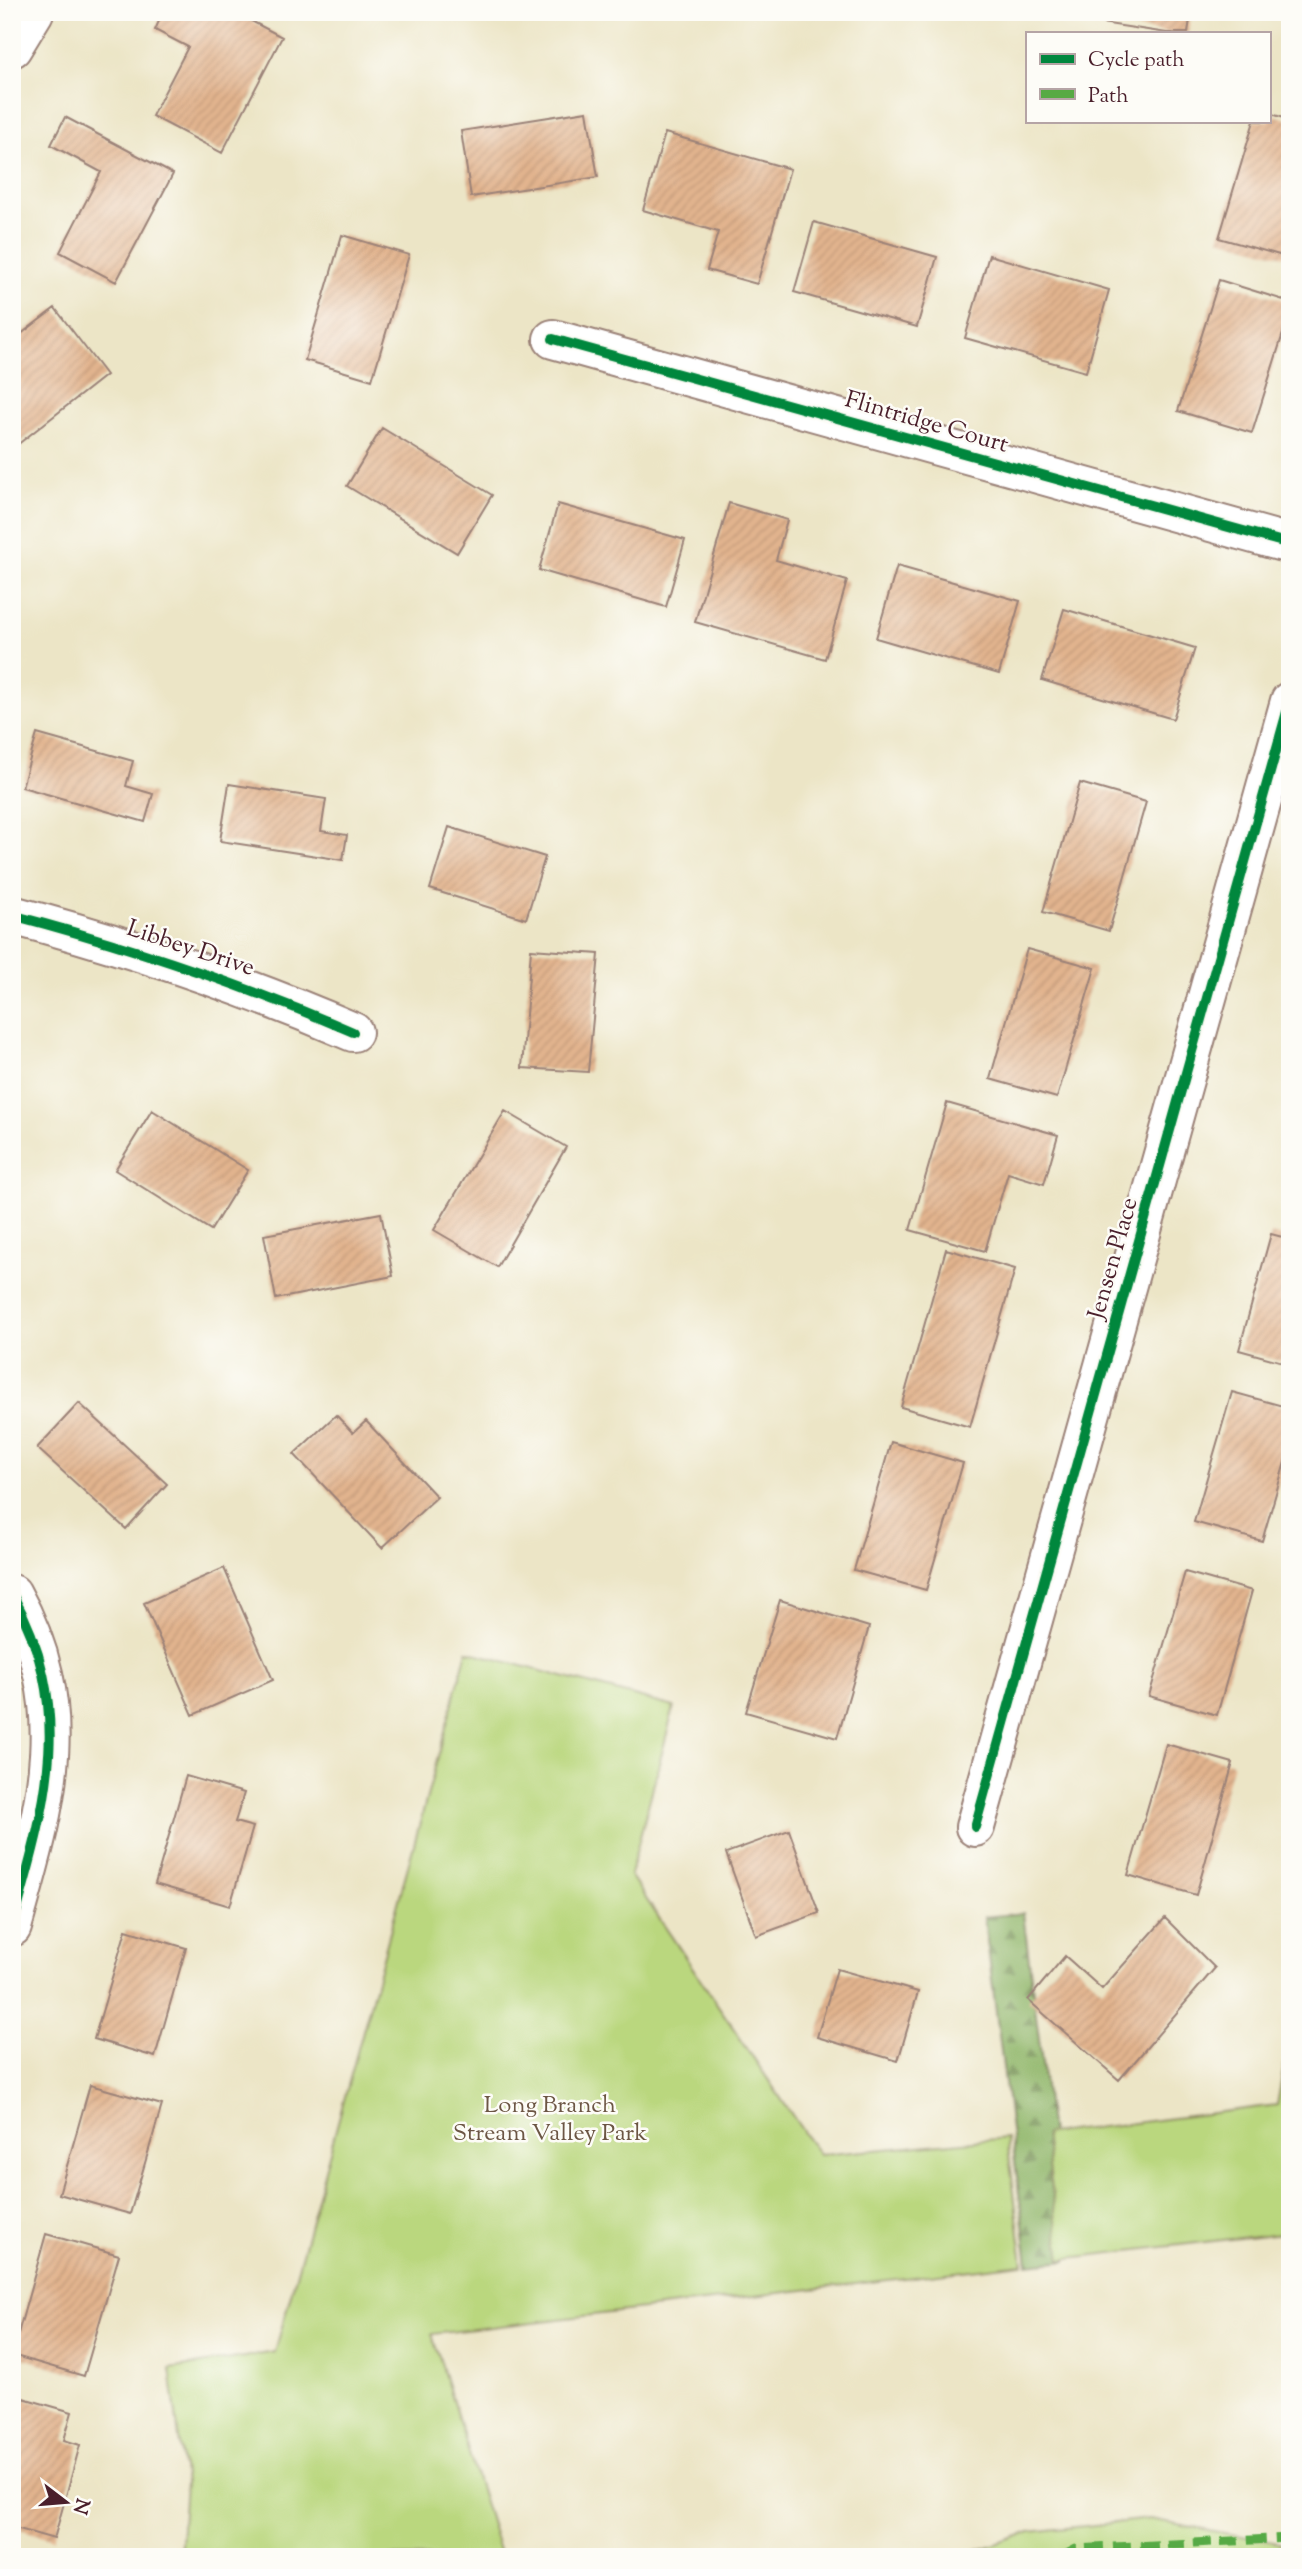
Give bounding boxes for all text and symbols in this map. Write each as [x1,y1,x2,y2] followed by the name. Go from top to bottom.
[1026,32,1270,122] legend
[1088,46,1185,76] text: Cycle path
[1088,82,1129,112] text: Path
[841,383,1012,463] street label: Flintridge Court
[122,912,259,986] street label: Libbey Drive
[1080,1194,1148,1325] street label: Jensen Place
[453,2089,647,2151] park label: Long Branch Stream Valley Park
[32,2468,102,2538] north arrow
[65,2495,95,2517] text: N

